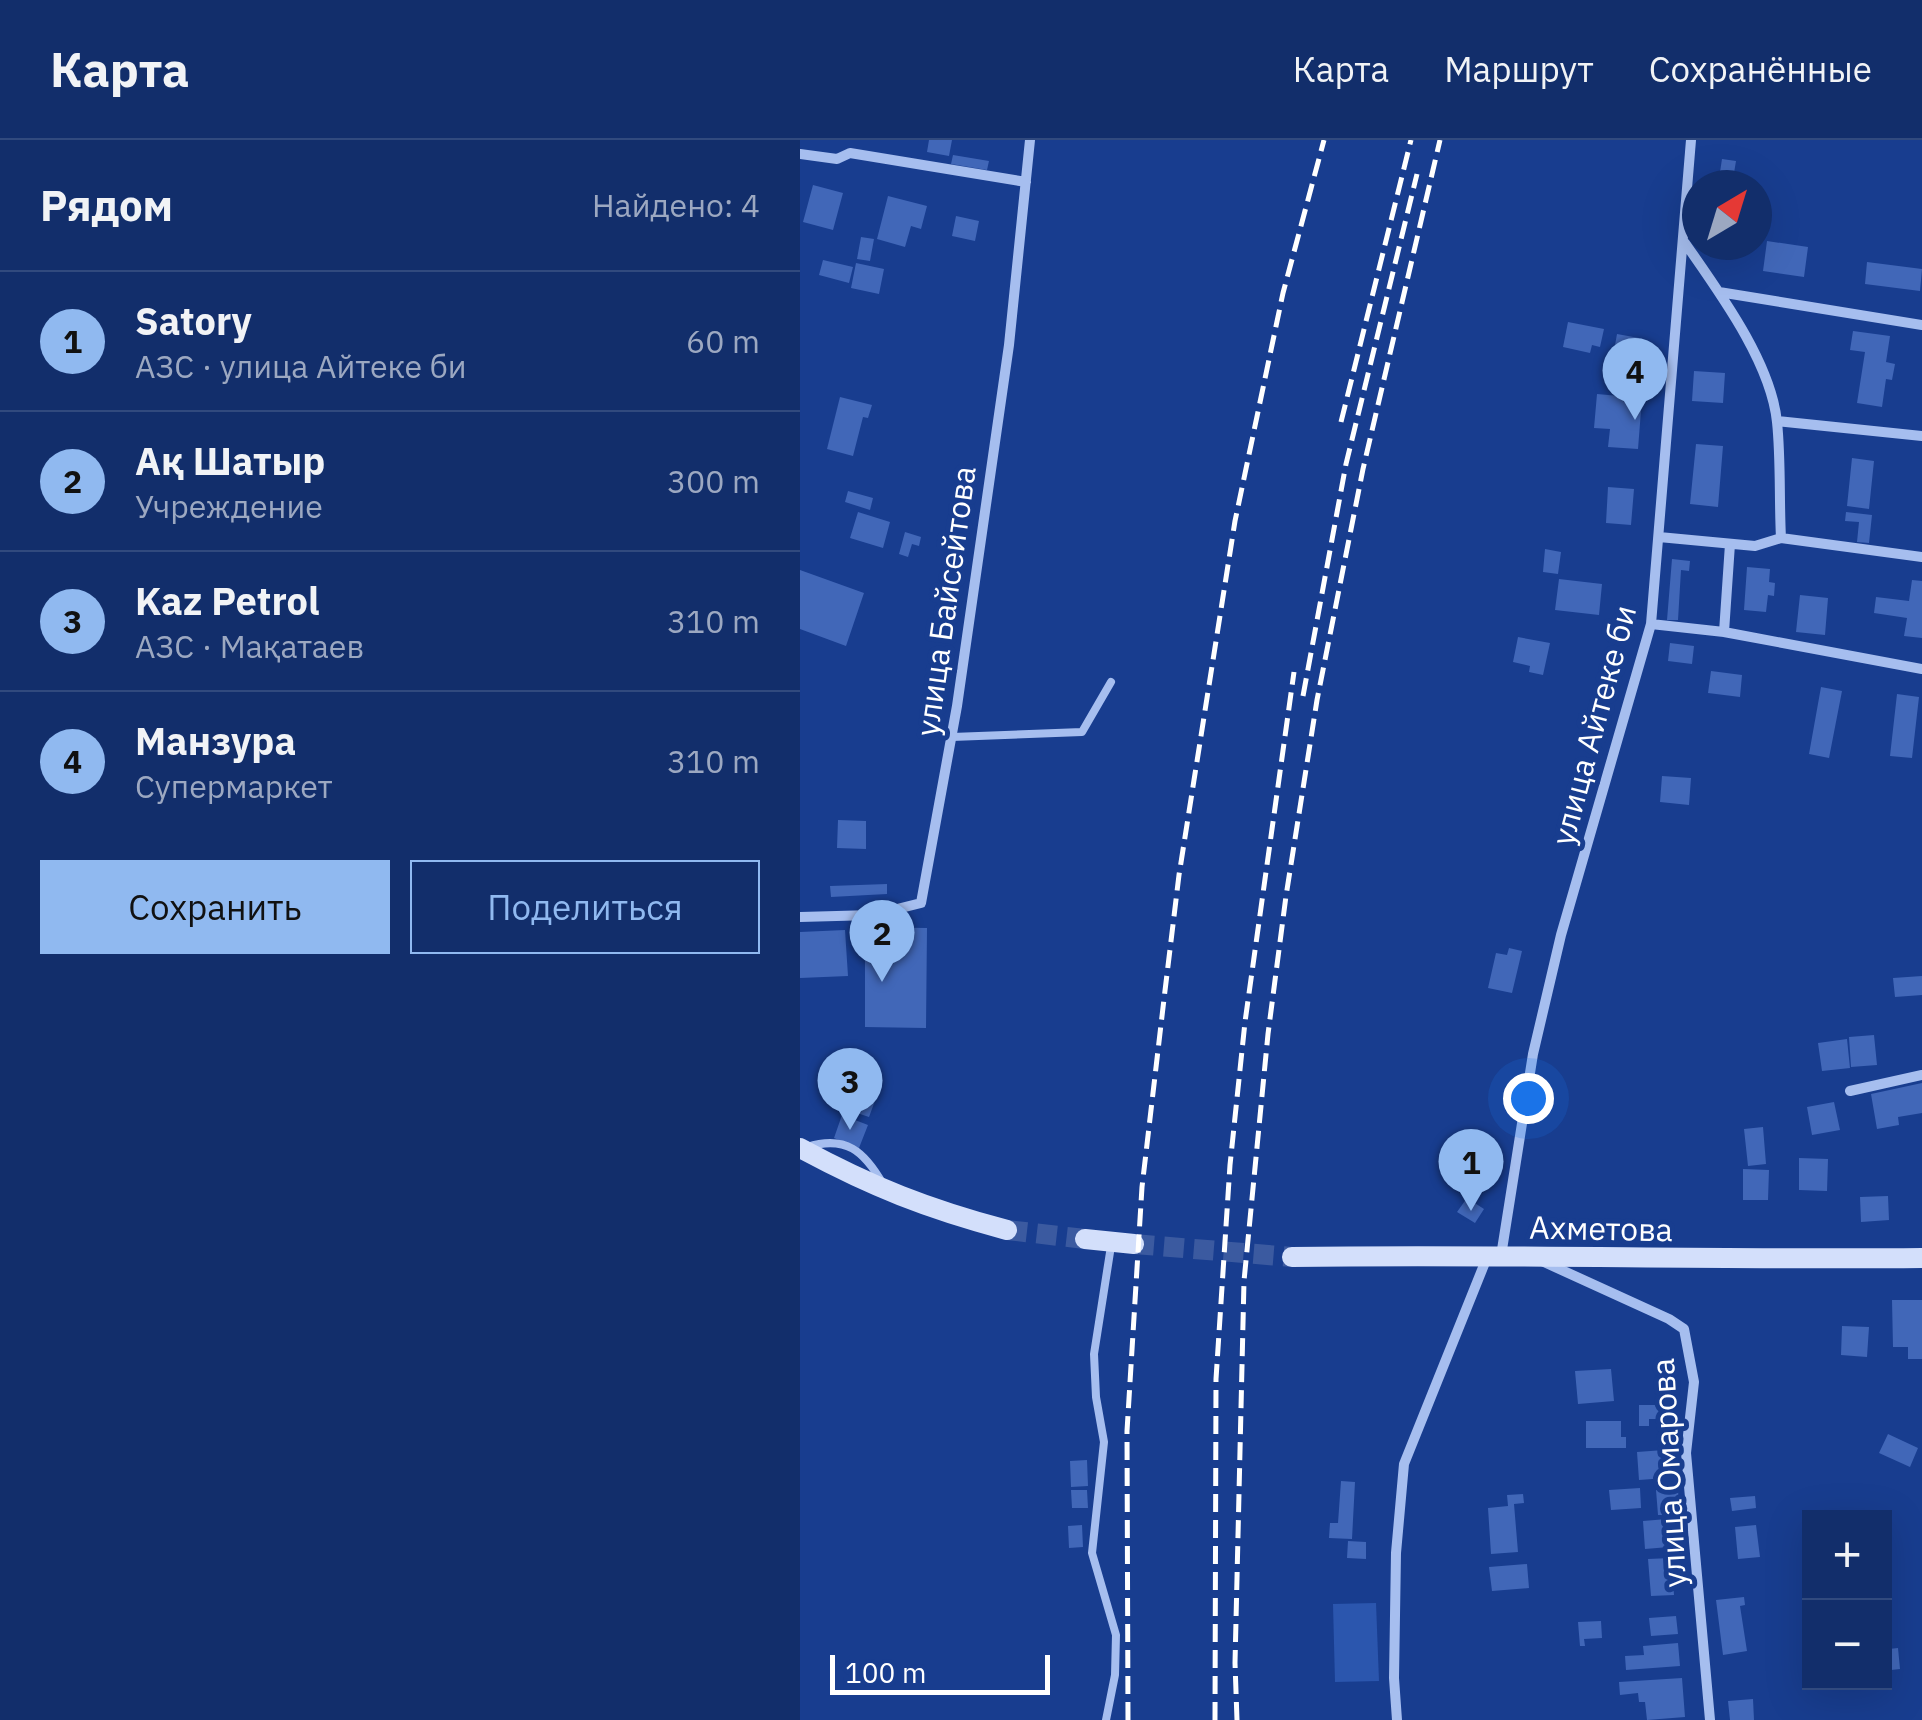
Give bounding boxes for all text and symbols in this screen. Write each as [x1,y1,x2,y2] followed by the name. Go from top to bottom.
[50,38,189,100] text: Карта
[1293,46,1389,92] text: Карта
[1444,46,1594,92] text: Маршрут
[1649,46,1872,92] text: Сохранённые
[1682,170,1772,260] north arrow
[40,178,173,233] text: Рядом
[592,184,760,226] text: Найдено: 4
[135,296,252,345] text: Satory
[63,320,82,362] text: 1
[686,320,760,362] text: 60 m
[1602,338,1668,420] pin: 4
[135,345,467,387] text: АЗС · улица Айтеке би
[135,436,325,485] text: Ақ Шатыр
[63,460,82,502] text: 2
[667,460,760,502] text: 300 m
[905,463,985,739] street label: улица Байсейтова
[135,485,323,527] text: Учреждение
[135,576,320,625] text: Kaz Petrol
[63,600,82,642] text: 3
[667,600,760,642] text: 310 m
[1541,600,1645,850] street label: улица Айтеке би
[135,625,364,667] text: АЗС · Мақатаев
[135,716,296,765] text: Манзура
[63,740,82,782] text: 4
[667,740,760,782] text: 310 m
[135,765,333,807] text: Супермаркет
[40,860,390,954] button: Сохранить
[410,860,760,954] button: Поделиться
[849,900,914,982] pin: 2
[818,1048,882,1130] pin: 3
[1503,1073,1554,1124] your location
[1438,1128,1504,1211] pin: 1
[1529,1206,1673,1250] street label: Ахметова
[1641,1357,1695,1589] street label: улица Омарова
[1802,1510,1892,1690] map controls
[1802,1510,1892,1600] button: +
[1802,1600,1892,1690] button: −
[830,1650,1050,1694] scale bar
[845,1654,926,1691] text: 100 m

